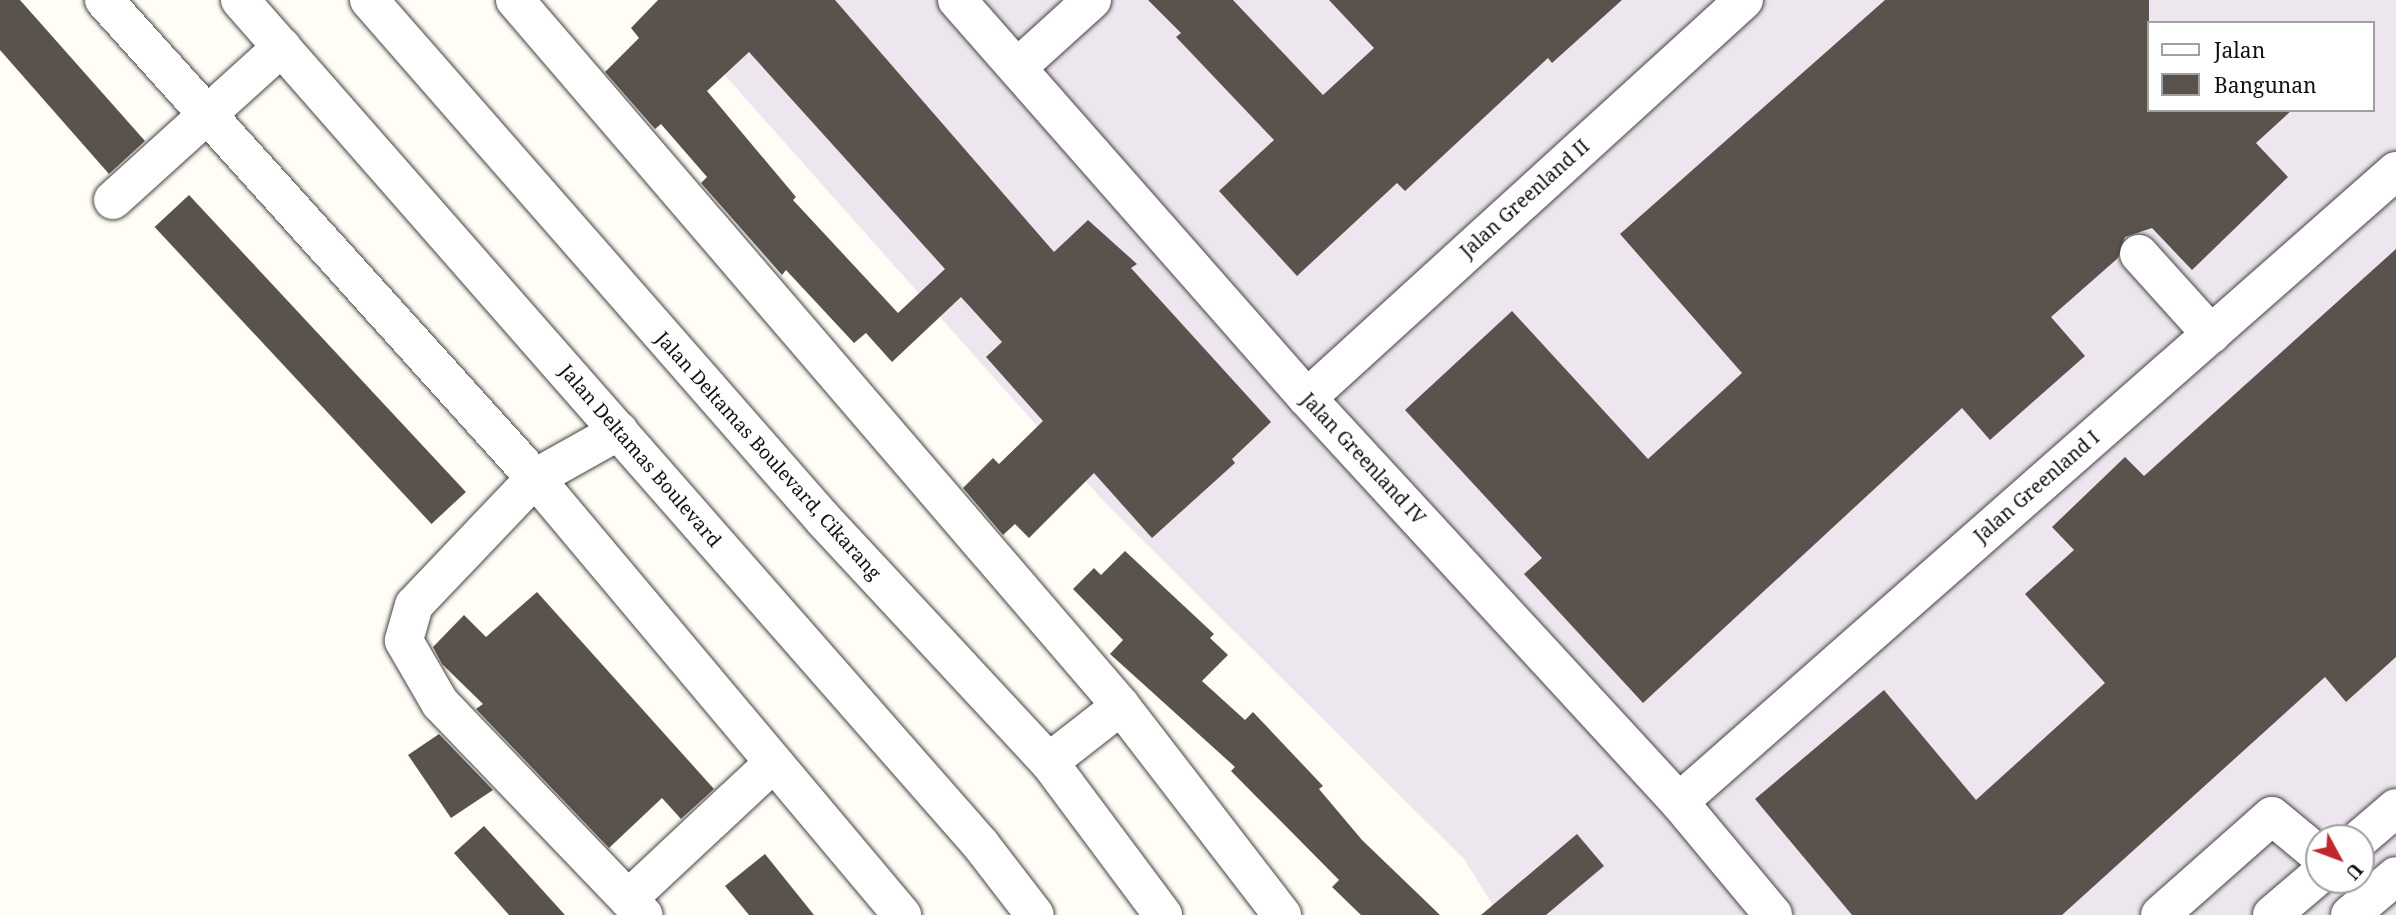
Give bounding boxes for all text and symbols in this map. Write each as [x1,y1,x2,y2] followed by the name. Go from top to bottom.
[2148,21,2375,112] legend
[2214,36,2265,64] text: Jalan
[2214,71,2317,99] text: Bangunan
[1456,135,1594,263] street label: Jalan Greenland II
[651,327,885,585] street label: Jalan Deltamas Boulevard, Cikarang
[554,360,726,552] street label: Jalan Deltamas Boulevard
[1296,388,1430,530] street label: Jalan Greenland IV
[1970,426,2104,548] street label: Jalan Greenland I
[2305,824,2375,894] north arrow
[2340,858,2369,885] text: U

